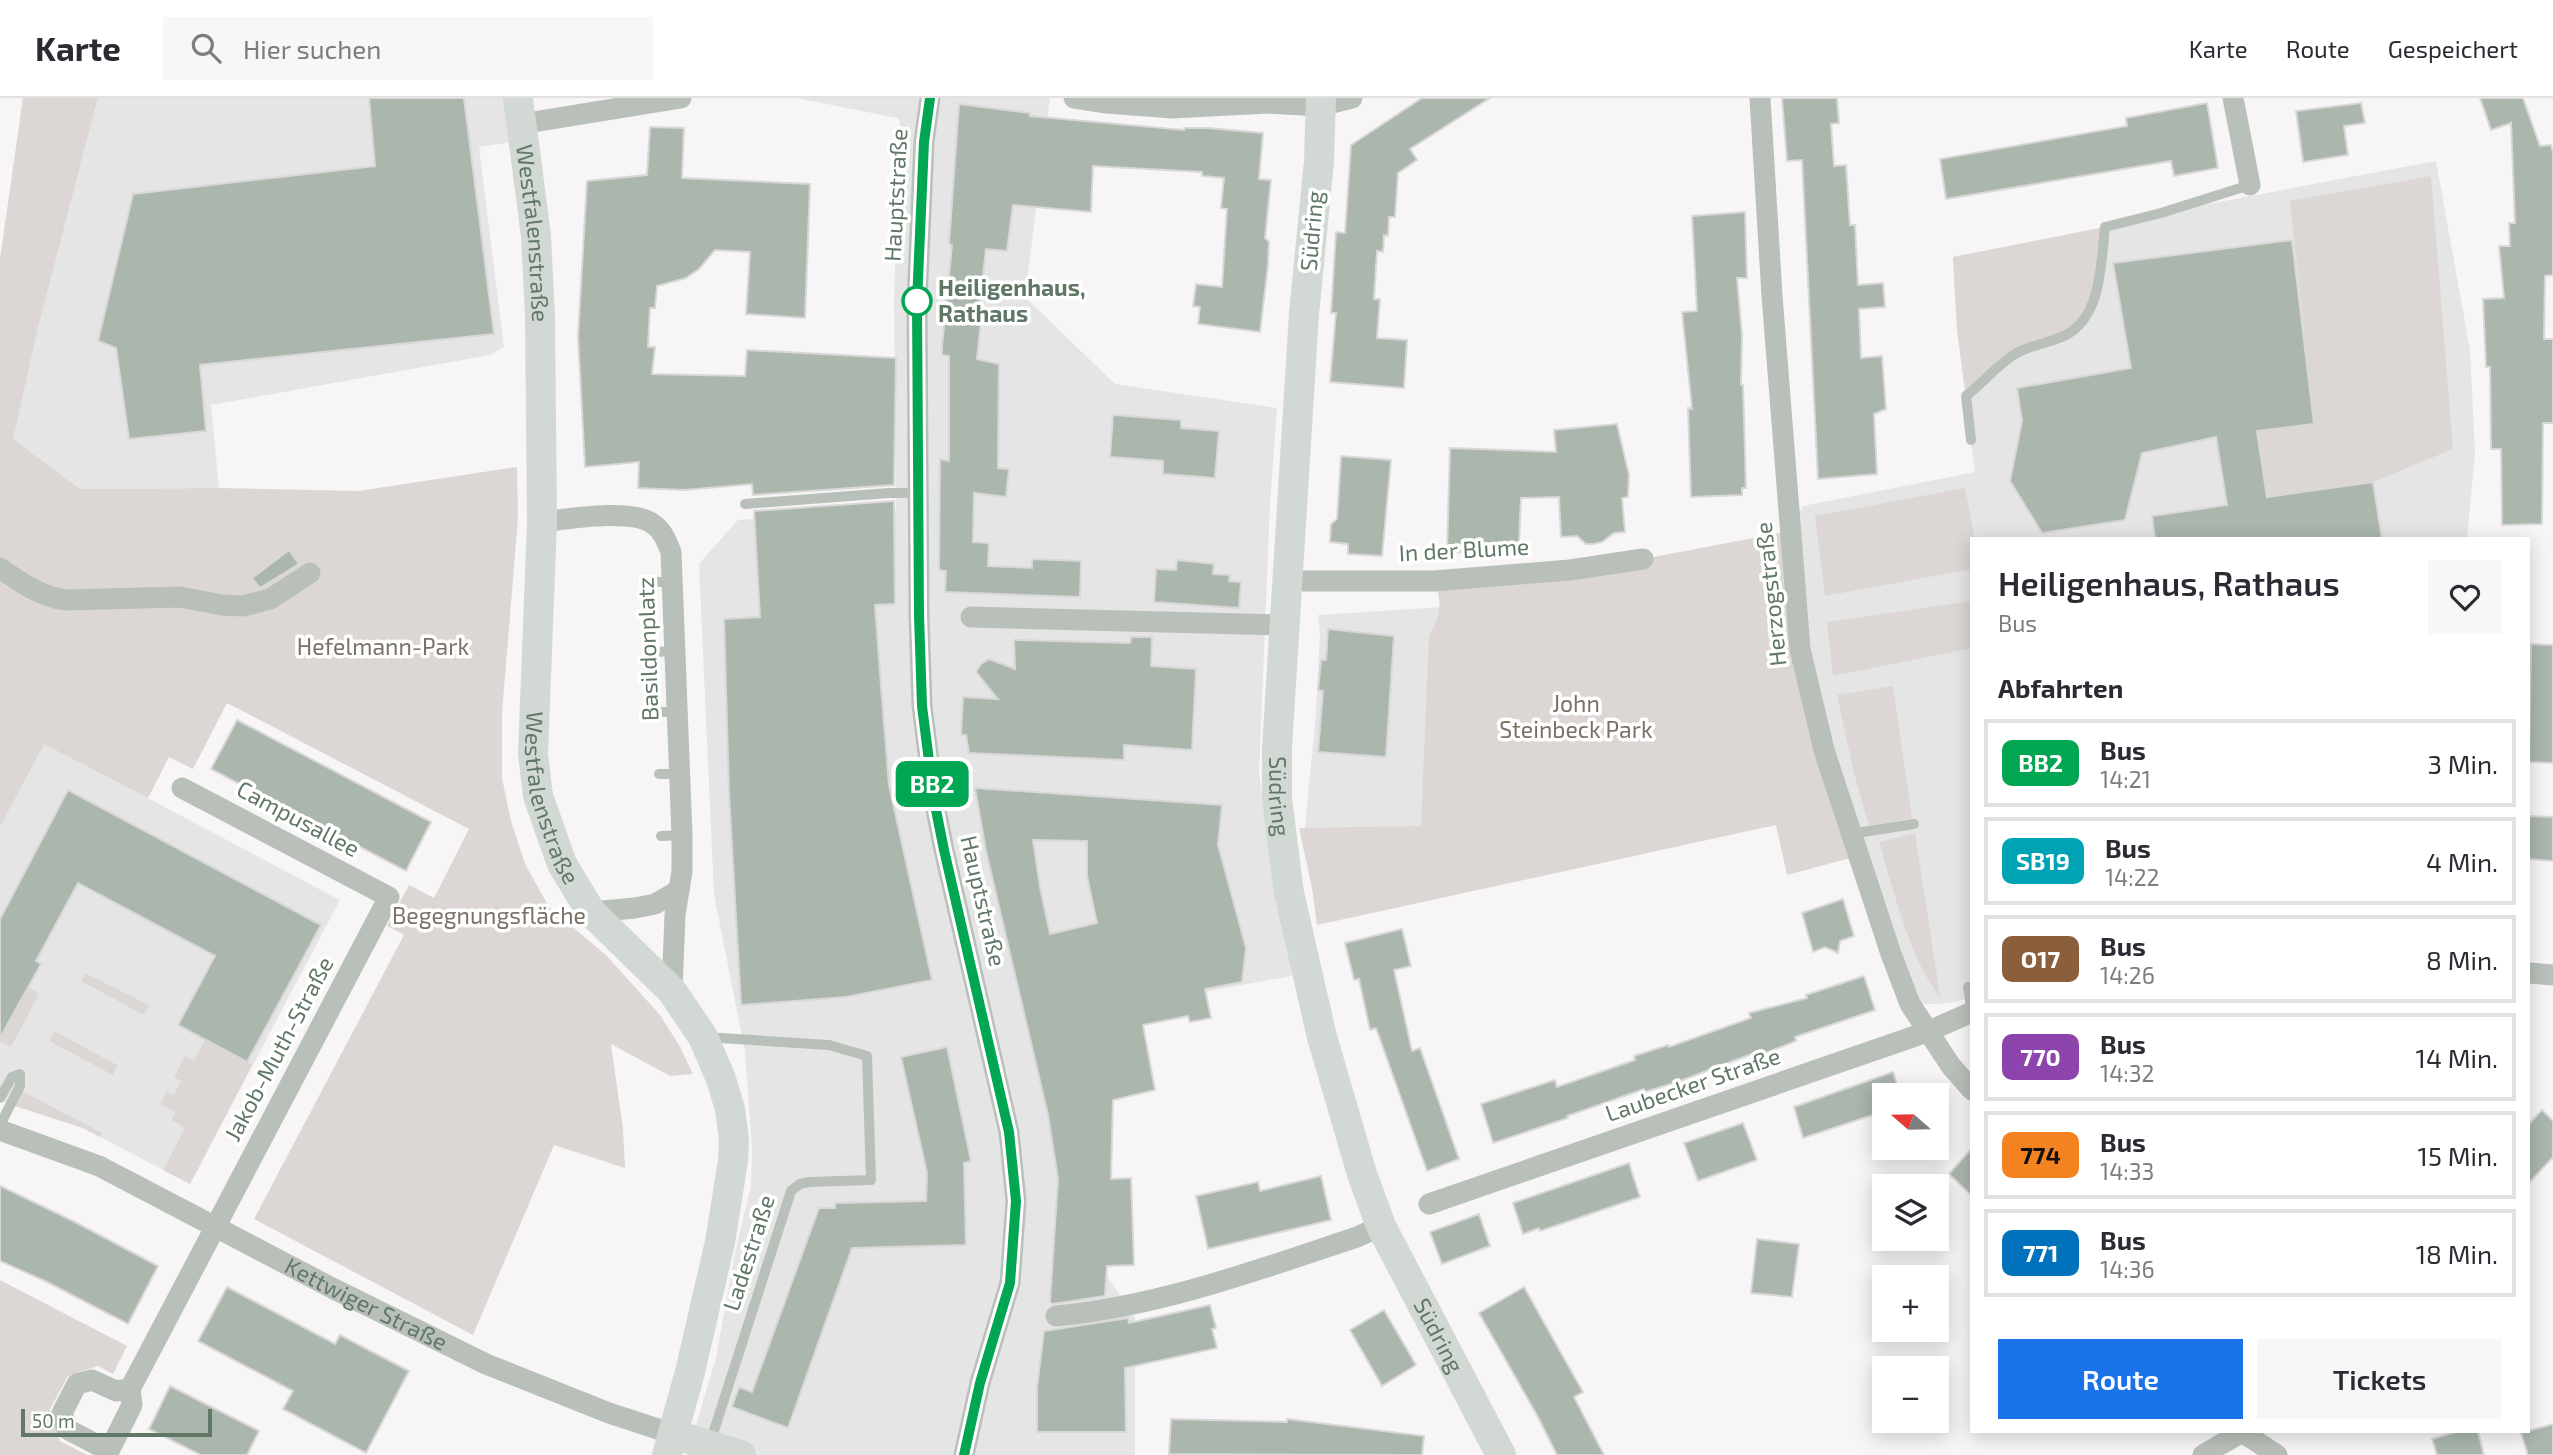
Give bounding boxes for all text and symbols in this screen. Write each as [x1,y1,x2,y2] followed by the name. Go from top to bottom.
[163,17,653,80] search box
[35,28,121,68] text: Karte
[187,29,225,67] icon: search
[243,33,381,64] text: Hier suchen
[2189,34,2248,63] text: Karte
[2286,34,2350,63] text: Route
[2388,34,2518,63] text: Gespeichert
[878,128,912,262] street label: Hauptstraße
[511,142,555,323] street label: Westfalenstraße
[1294,190,1328,272] street label: Südring
[938,273,1086,327] place label: Heiligenhaus, Rathaus
[902,286,932,316] marker: Heiligenhaus, Rathaus
[1749,521,1791,668] street label: Herzogstraße
[1398,532,1530,566] street label: In der Blume
[2428,560,2502,634] button: heart
[1998,563,2340,603] text: Heiligenhaus, Rathaus
[630,577,664,721] street label: Basildonplatz
[1998,609,2037,637] text: Bus
[297,632,469,660] park label: Hefelmann-Park
[1998,672,2123,703] text: Abfahrten
[1499,689,1653,743] park label: John Steinbeck Park
[520,711,586,889] street label: Westfalenstraße
[2100,734,2146,765] text: Bus
[2018,748,2063,777] text: BB2
[2427,748,2498,779] text: 3 Min.
[1264,756,1297,838] street label: Südring
[892,761,972,807] line badge: BB2
[2100,765,2151,793] text: 14:21
[910,769,954,798] text: BB2
[232,774,365,862] street label: Campusallee
[2105,832,2151,863] text: Bus
[955,833,1013,969] street label: Hauptstraße
[2016,846,2070,875] text: SB19
[2426,846,2498,877] text: 4 Min.
[2105,863,2160,891] text: 14:22
[392,901,586,929] park label: Begegnungsfläche
[2100,930,2146,961] text: Bus
[2021,944,2060,973] text: O17
[2426,944,2498,975] text: 8 Min.
[218,951,339,1146] street label: Jakob-Muth-Straße
[2100,961,2155,989] text: 14:26
[2100,1028,2146,1059] text: Bus
[1602,1041,1784,1127] street label: Laubecker Straße
[2020,1042,2061,1071] text: 770
[2416,1042,2498,1073] text: 14 Min.
[2100,1059,2154,1087] text: 14:32
[1872,1083,1950,1160] north arrow
[1872,1083,1949,1433] map controls
[2100,1126,2146,1157] text: Bus
[2020,1140,2061,1169] text: 774
[2418,1140,2498,1171] text: 15 Min.
[2100,1157,2154,1185] text: 14:33
[1872,1174,1949,1251] button: layers
[716,1191,780,1314] street label: Ladestraße
[2100,1224,2146,1255] text: Bus
[2023,1238,2058,1267] text: 771
[2416,1238,2498,1269] text: 18 Min.
[280,1251,452,1356] street label: Kettwiger Straße
[2100,1255,2155,1283] text: 14:36
[1872,1265,1949,1342] button: +
[1408,1293,1470,1377] street label: Südring
[1998,1339,2243,1419] button: Route
[2257,1339,2502,1419] button: Tickets
[1872,1356,1949,1433] button: −
[21,1406,212,1438] scale bar
[32,1409,75,1432] text: 50 m

